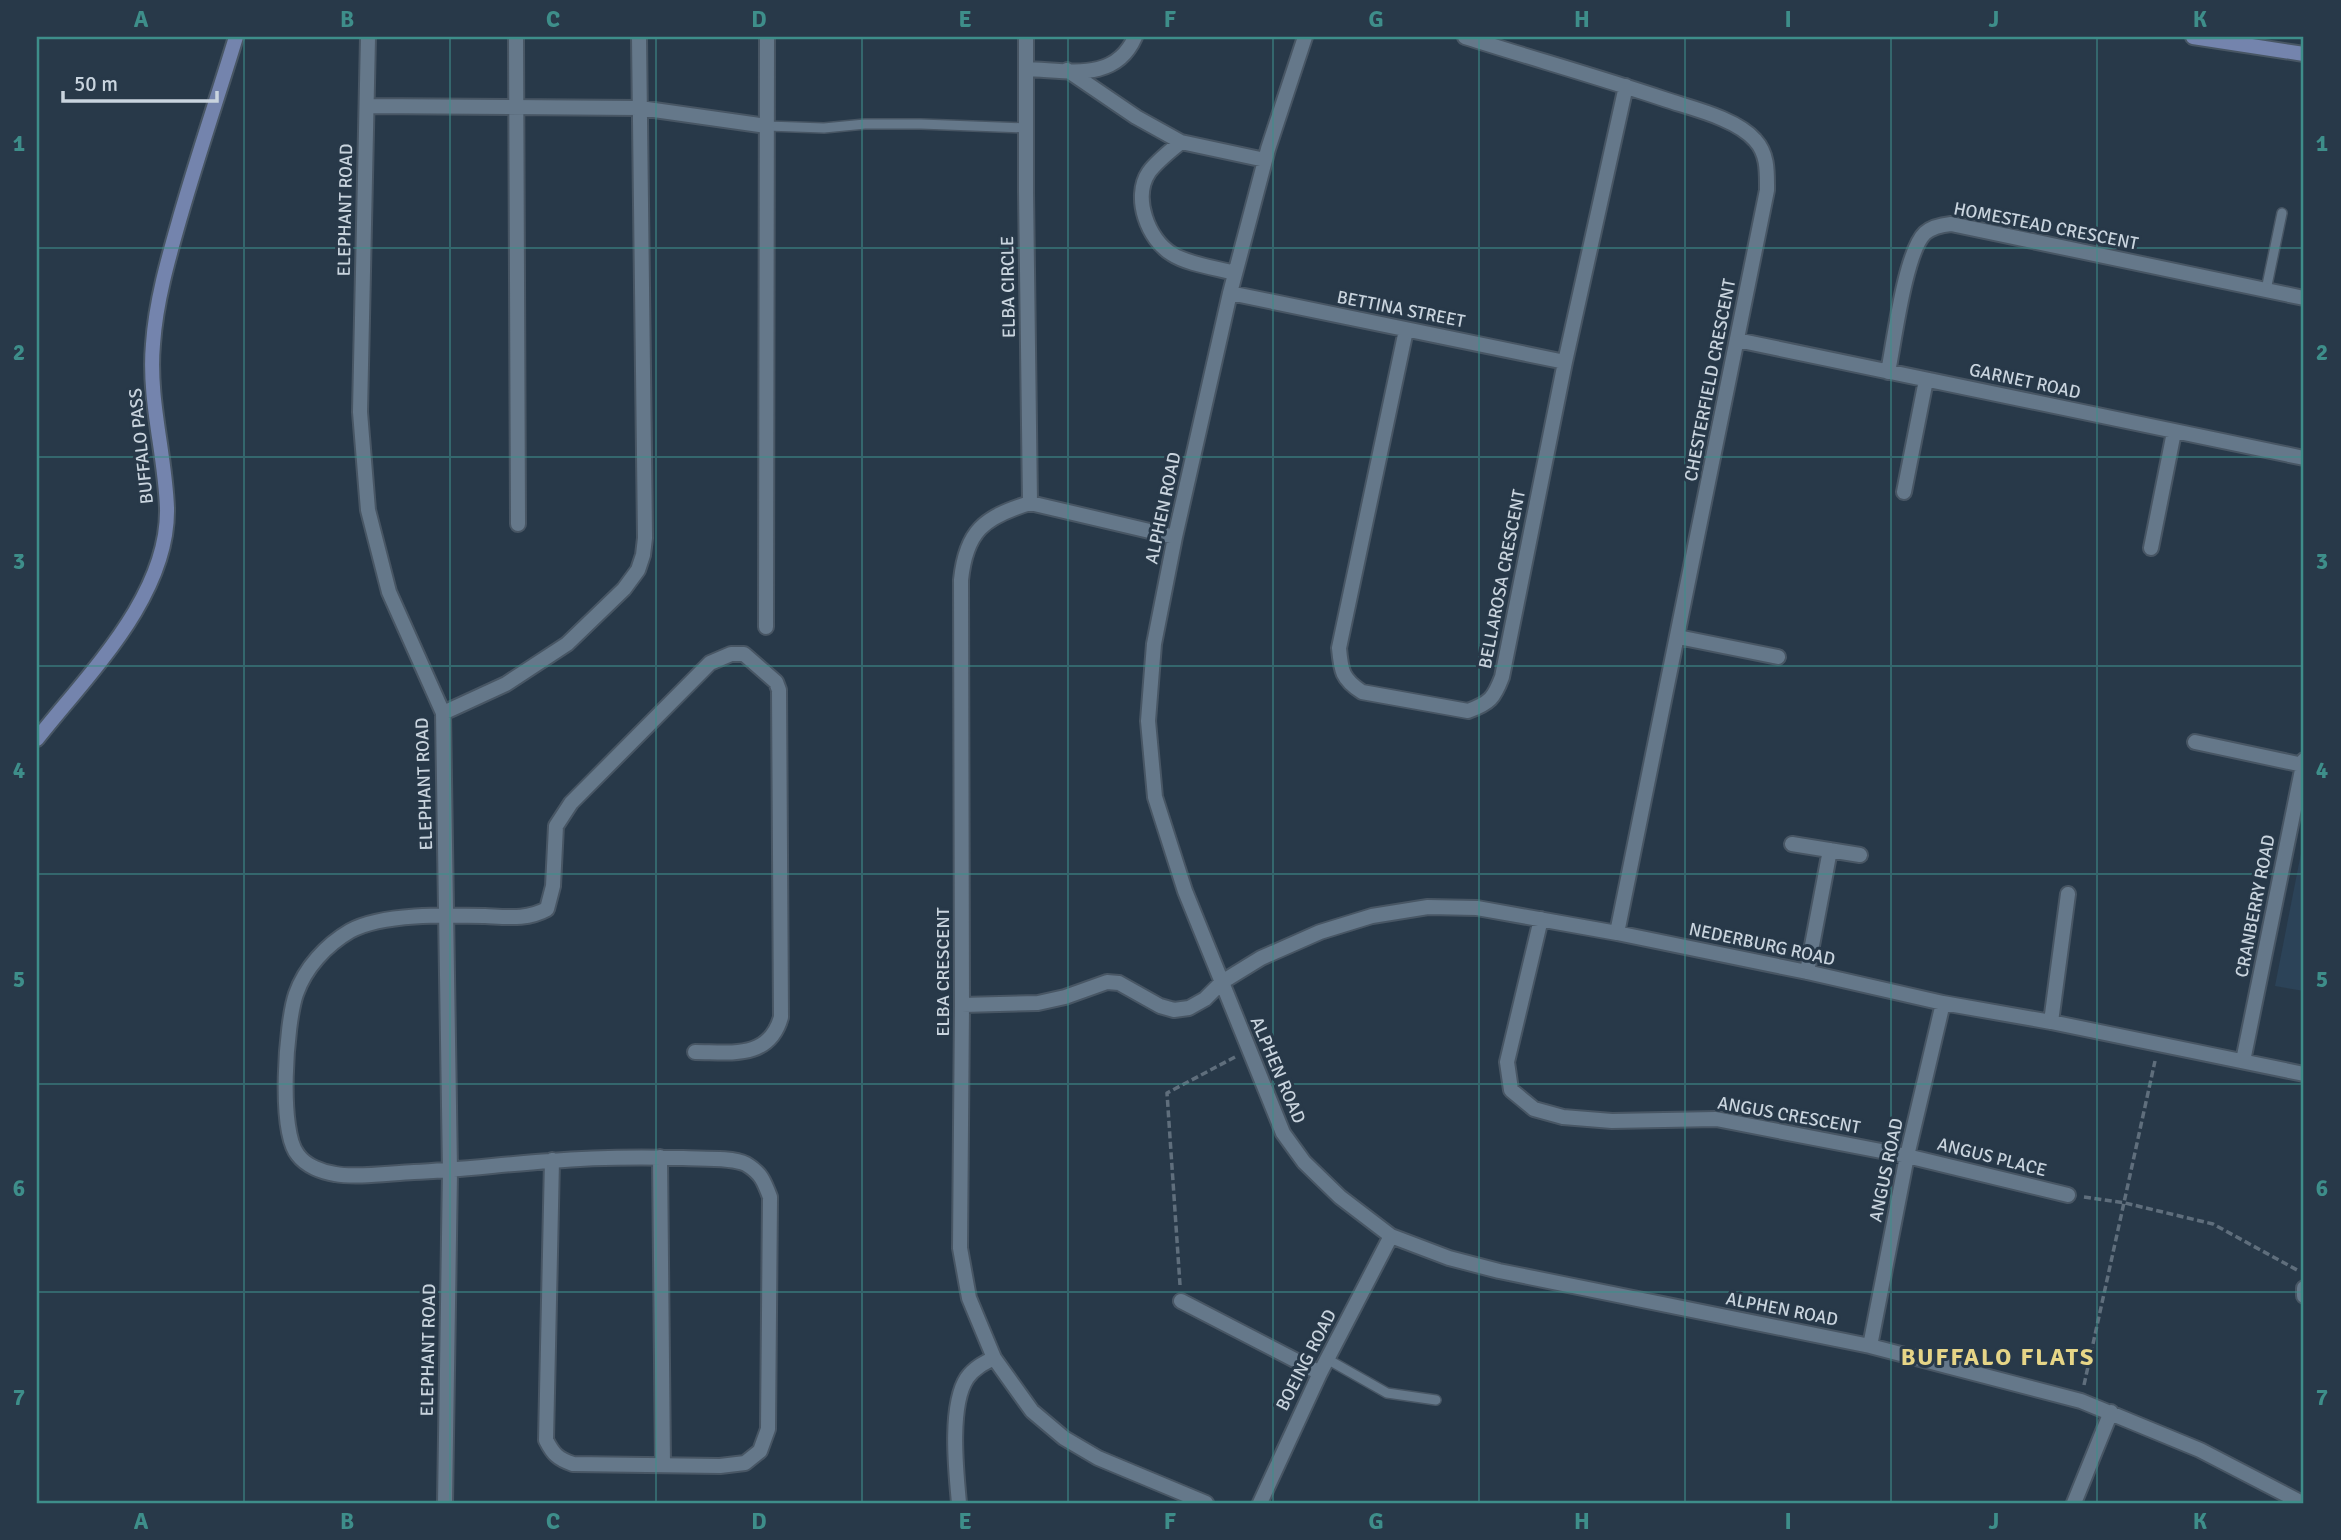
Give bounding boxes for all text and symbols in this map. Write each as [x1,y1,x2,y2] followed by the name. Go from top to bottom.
[134,5,149,34] text: A
[340,5,354,34] text: B
[546,5,560,34] text: C
[751,5,767,34] text: D
[958,5,972,34] text: E
[1164,5,1176,34] text: F
[1368,5,1384,34] text: G
[1574,5,1590,34] text: H
[1784,5,1792,34] text: I
[1989,5,1999,34] text: J
[2193,5,2208,34] text: K
[63,60,217,104] scale bar
[74,71,118,97] text: 50 m
[13,129,25,158] text: 1
[2316,129,2328,158] text: 1
[333,143,357,277] street label: ELEPHANT ROAD
[1952,197,2140,255] street label: HOMESTEAD CRESCENT
[996,236,1020,338] street label: ELBA CIRCLE
[1680,277,1740,483] street label: CHESTERFIELD CRESCENT
[1335,286,1467,332] street label: BETTINA STREET
[13,338,25,367] text: 2
[2316,338,2328,367] text: 2
[1967,358,2083,404] street label: GARNET ROAD
[124,387,158,505] street label: BUFFALO PASS
[1140,450,1186,566] street label: ALPHEN ROAD
[1474,488,1530,670] street label: BELLAROSA CRESCENT
[13,547,25,576] text: 3
[2316,547,2328,576] text: 3
[411,717,437,851] street label: ELEPHANT ROAD
[13,756,25,785] text: 4
[2316,756,2328,785] text: 4
[2230,833,2280,979] street label: CRANBERRY ROAD
[932,907,954,1037] street label: ELBA CRESCENT
[1687,918,1837,970] street label: NEDERBURG ROAD
[13,965,25,994] text: 5
[2316,965,2328,994] text: 5
[1246,1013,1310,1127] street label: ALPHEN ROAD
[1716,1092,1862,1138] street label: ANGUS CRESCENT
[1864,1116,1908,1224] street label: ANGUS ROAD
[1935,1133,2049,1181] street label: ANGUS PLACE
[13,1174,25,1203] text: 6
[2316,1174,2328,1203] text: 6
[416,1283,440,1417] street label: ELEPHANT ROAD
[1724,1287,1840,1331] street label: ALPHEN ROAD
[1271,1306,1341,1414] street label: BOEING ROAD
[1901,1342,2095,1372] district label: BUFFALO FLATS
[13,1383,25,1412] text: 7
[2316,1383,2328,1412] text: 7
[134,1507,149,1536] text: A
[340,1507,354,1536] text: B
[546,1507,560,1536] text: C
[751,1507,767,1536] text: D
[958,1507,972,1536] text: E
[1164,1507,1176,1536] text: F
[1368,1507,1384,1536] text: G
[1574,1507,1590,1536] text: H
[1784,1507,1792,1536] text: I
[1989,1507,1999,1536] text: J
[2193,1507,2208,1536] text: K

